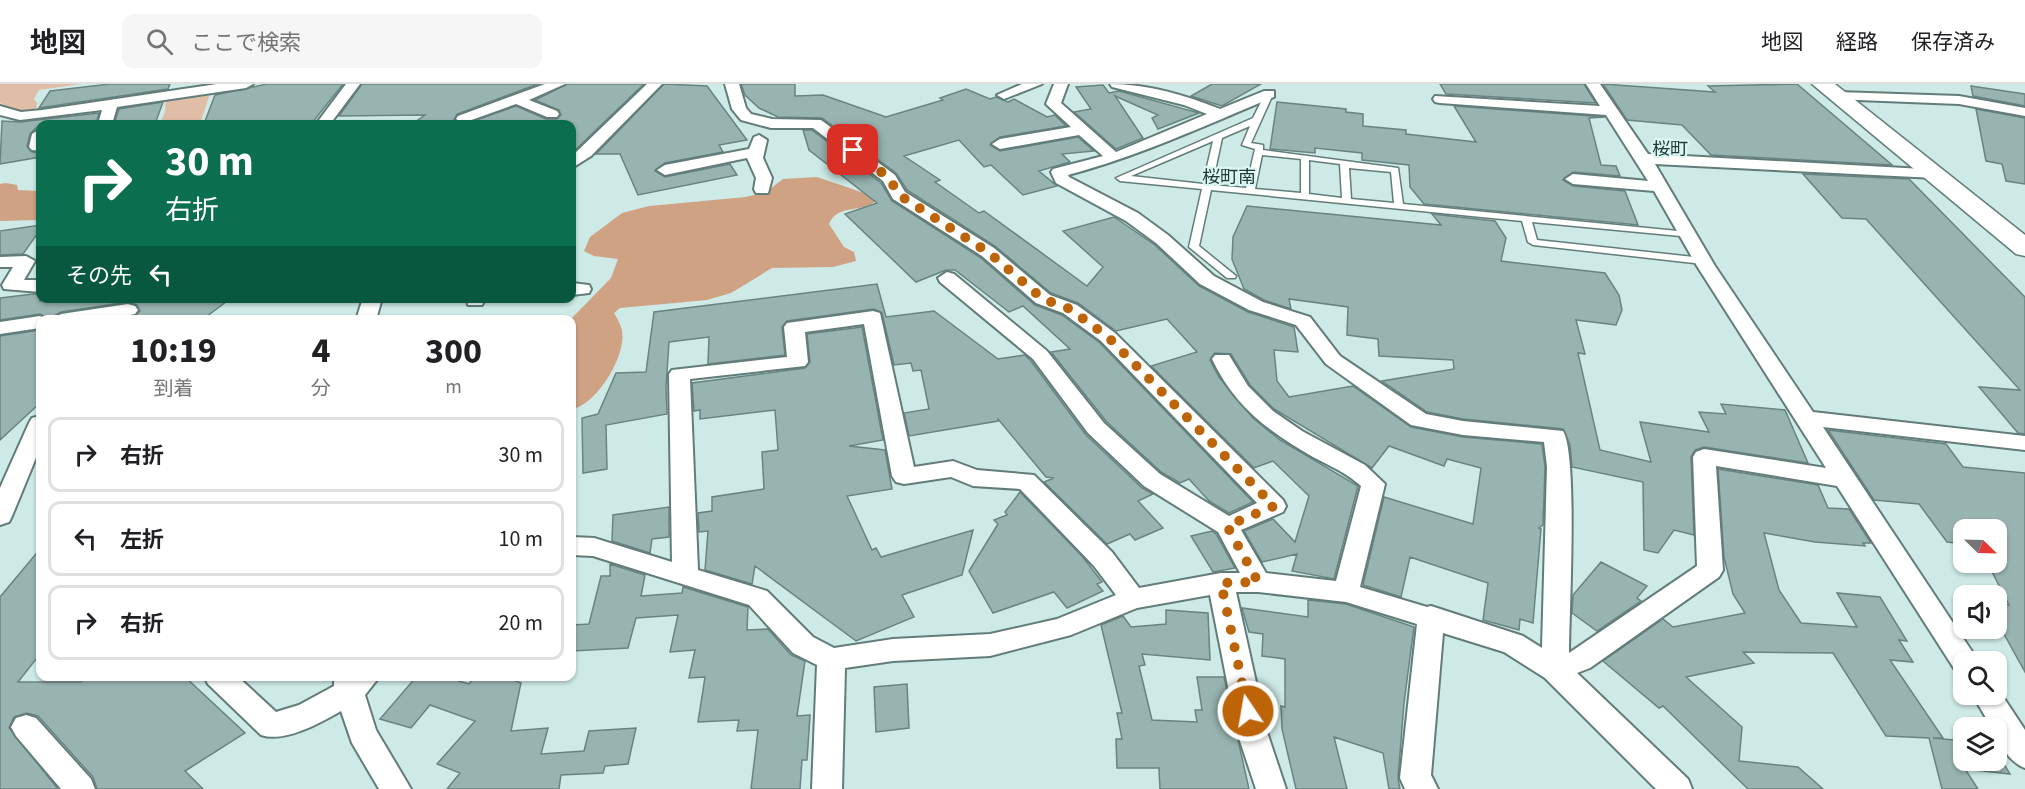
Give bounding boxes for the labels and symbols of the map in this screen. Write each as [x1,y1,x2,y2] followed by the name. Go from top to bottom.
[827,124,878,175] pin
[1652,137,1688,162] district label: 桜町
[1202,165,1256,190] district label: 桜町南
[1953,519,2007,573] north arrow
[1216,679,1280,743] position arrow

